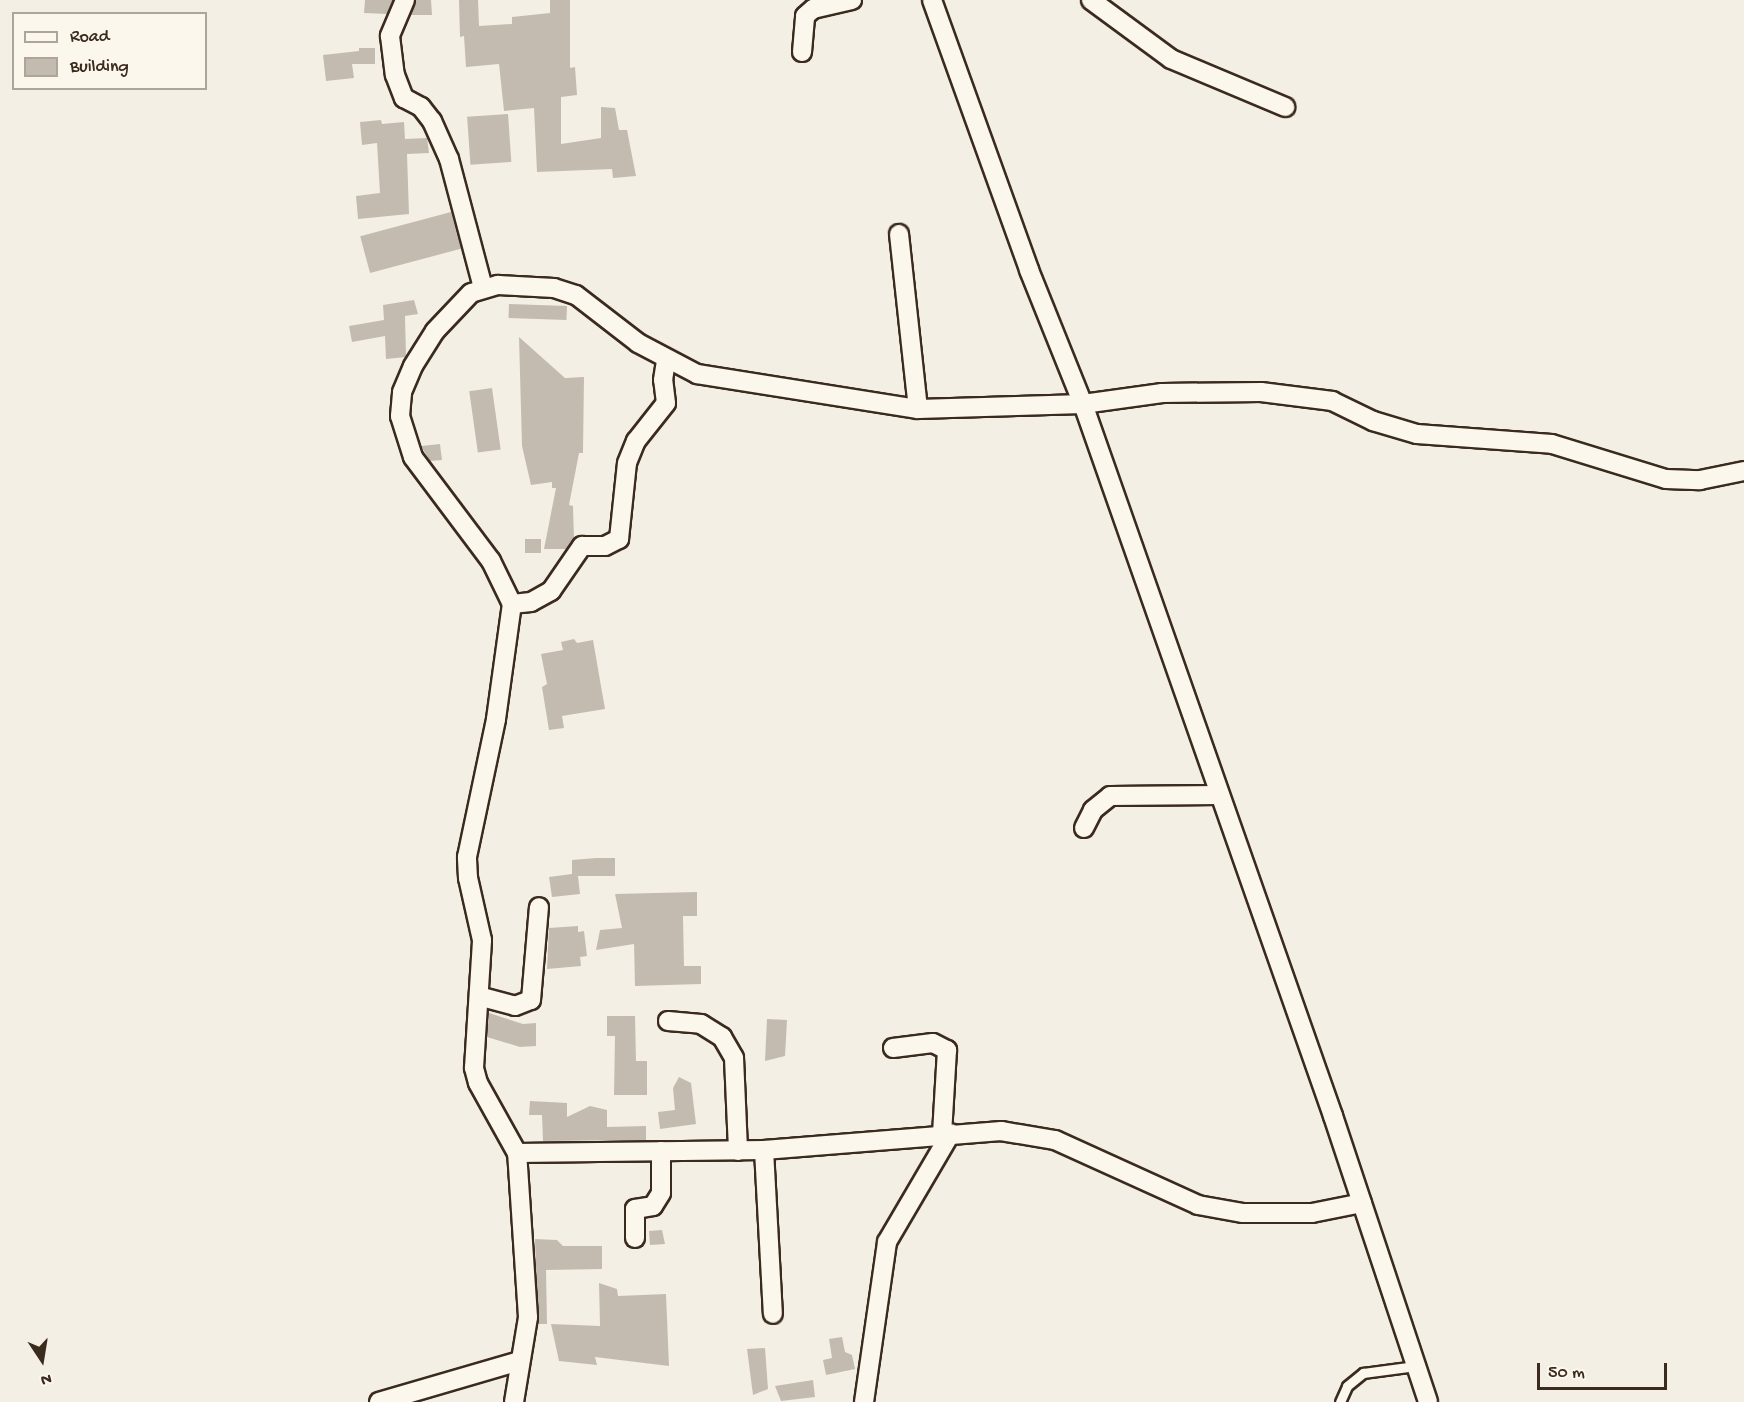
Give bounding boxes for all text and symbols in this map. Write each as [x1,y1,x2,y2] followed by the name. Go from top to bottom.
[12,12,207,90] legend
[70,27,109,48] text: Road
[70,57,129,78] text: Building
[12,1330,72,1390] north arrow
[1540,1351,1670,1389] scale bar
[1548,1363,1585,1384] text: 50 m
[39,1368,53,1388] text: N

